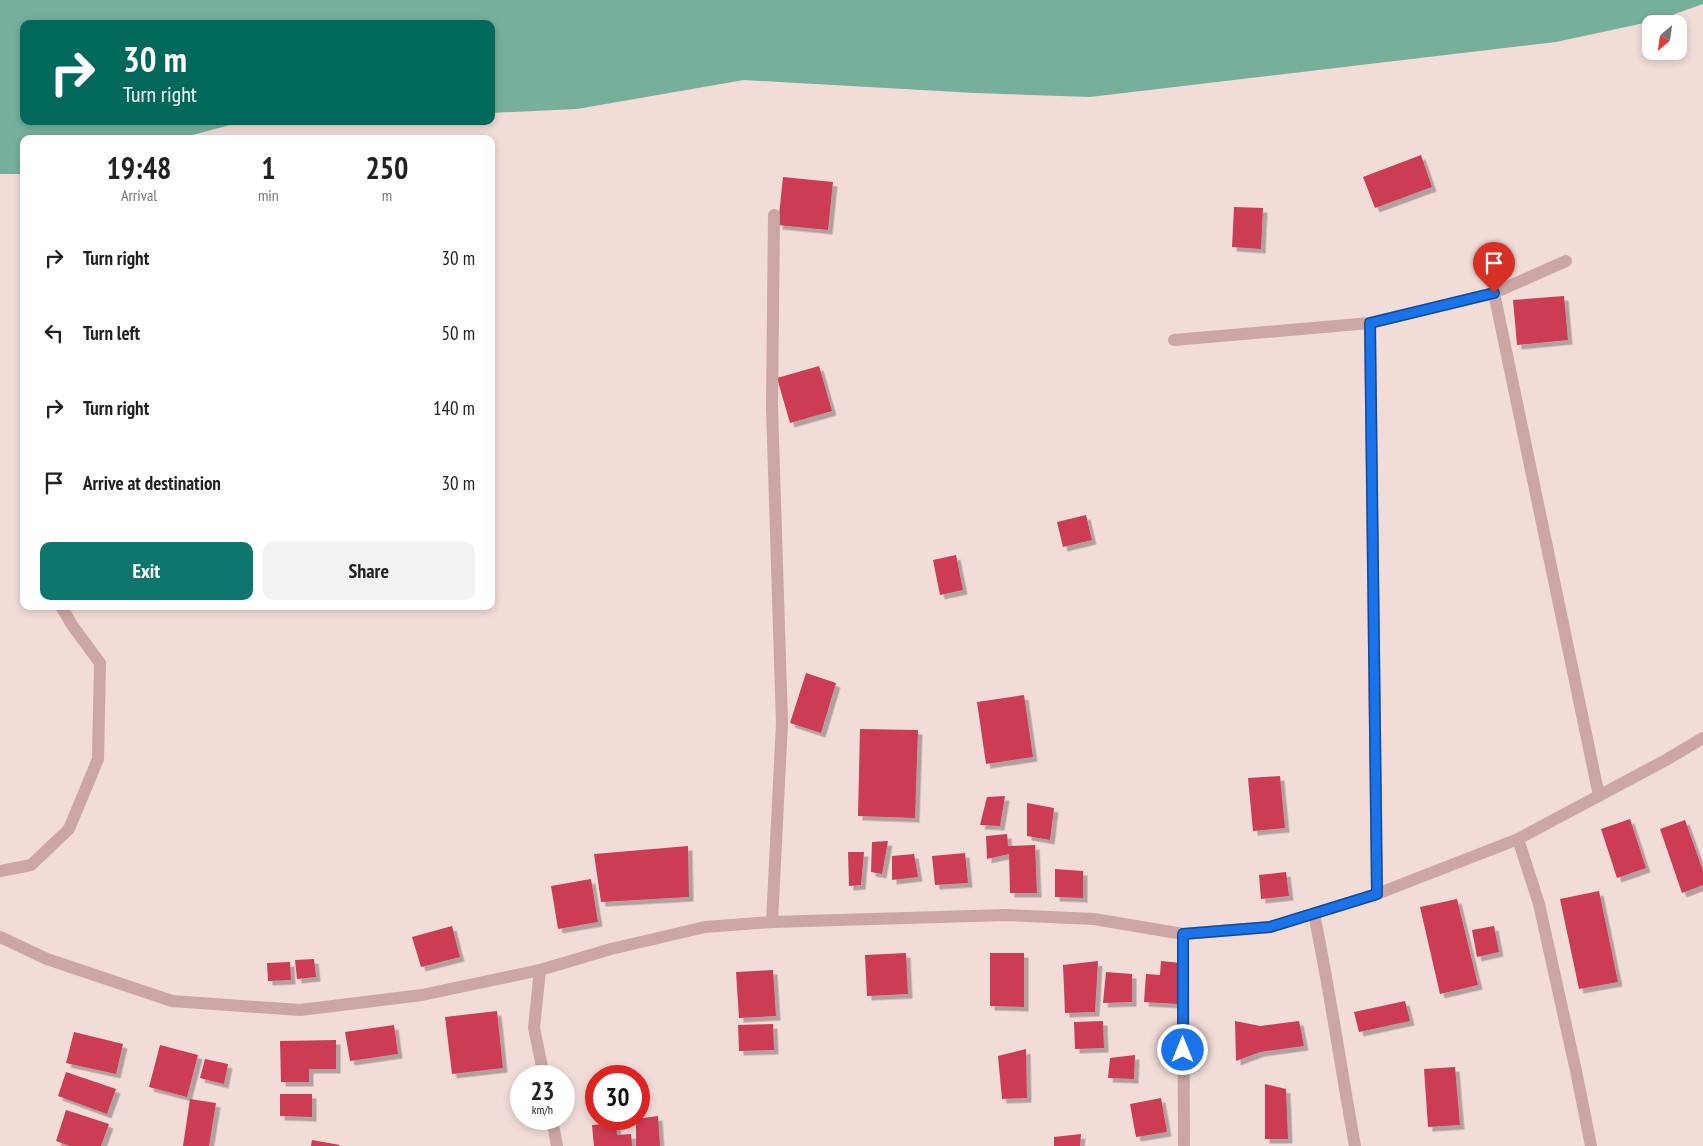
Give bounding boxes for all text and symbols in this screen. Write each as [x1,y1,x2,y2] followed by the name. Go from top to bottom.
[1642,15,1688,60] north arrow
[1642,15,1687,60] map controls
[123,36,187,82] text: 30 m
[40,40,105,105] icon: right
[123,80,197,108] text: Turn right
[107,148,171,187] text: 19:48
[261,148,276,187] text: 1
[365,148,408,187] text: 250
[121,185,157,205] text: Arrival
[258,185,279,205] text: min
[382,185,392,205] text: m
[1473,242,1515,293] pin
[40,244,68,272] icon: right
[83,246,149,270] text: Turn right
[442,246,475,270] text: 30 m
[1480,249,1508,277] icon: arrive
[40,319,68,347] icon: left
[83,321,140,345] text: Turn left
[442,321,475,345] text: 50 m
[40,394,68,422] icon: right
[83,396,149,420] text: Turn right
[433,396,475,420] text: 140 m
[40,469,68,497] icon: arrive
[83,471,221,495] text: Arrive at destination
[442,471,475,495] text: 30 m
[40,542,253,600] button: Exit
[263,542,475,600] button: Share
[1156,1023,1208,1075] position arrow
[585,1065,650,1130] speed limit sign: 30
[531,1075,554,1107] text: 23
[532,1102,553,1117] text: km/h

